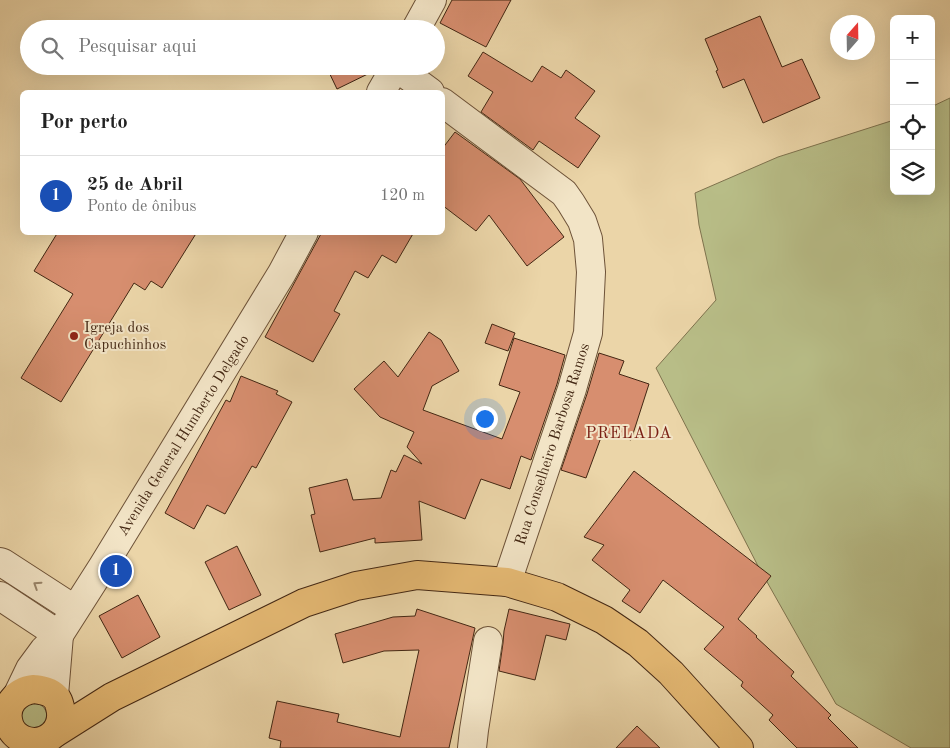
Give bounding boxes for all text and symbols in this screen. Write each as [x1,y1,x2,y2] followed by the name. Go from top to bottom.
[830,15,875,60] north arrow
[890,15,935,195] map controls
[890,15,935,60] button: +
[20,20,445,75] search box
[38,34,66,62] icon: search
[78,38,197,57] text: Pesquisar aqui
[890,60,935,105] button: −
[890,105,935,150] button: locate
[40,112,128,133] text: Por perto
[890,150,935,195] button: layers
[87,176,183,195] text: 25 de Abril
[51,188,61,204] text: 1
[380,188,425,204] text: 120 m
[87,199,196,215] text: Ponto de ônibus
[84,321,166,353] place label: Igreja dos Capuchinhos
[68,330,80,342] marker: Igreja dos Capuchinhos
[116,333,253,539] street label: Avenida General Humberto Delgado
[514,342,593,547] street label: Rua Conselheiro Barbosa Ramos
[472,406,498,432] your location
[585,426,673,442] district label: PRELADA
[100,552,132,590] pin: 1
[34,582,43,591] one-way arrow

